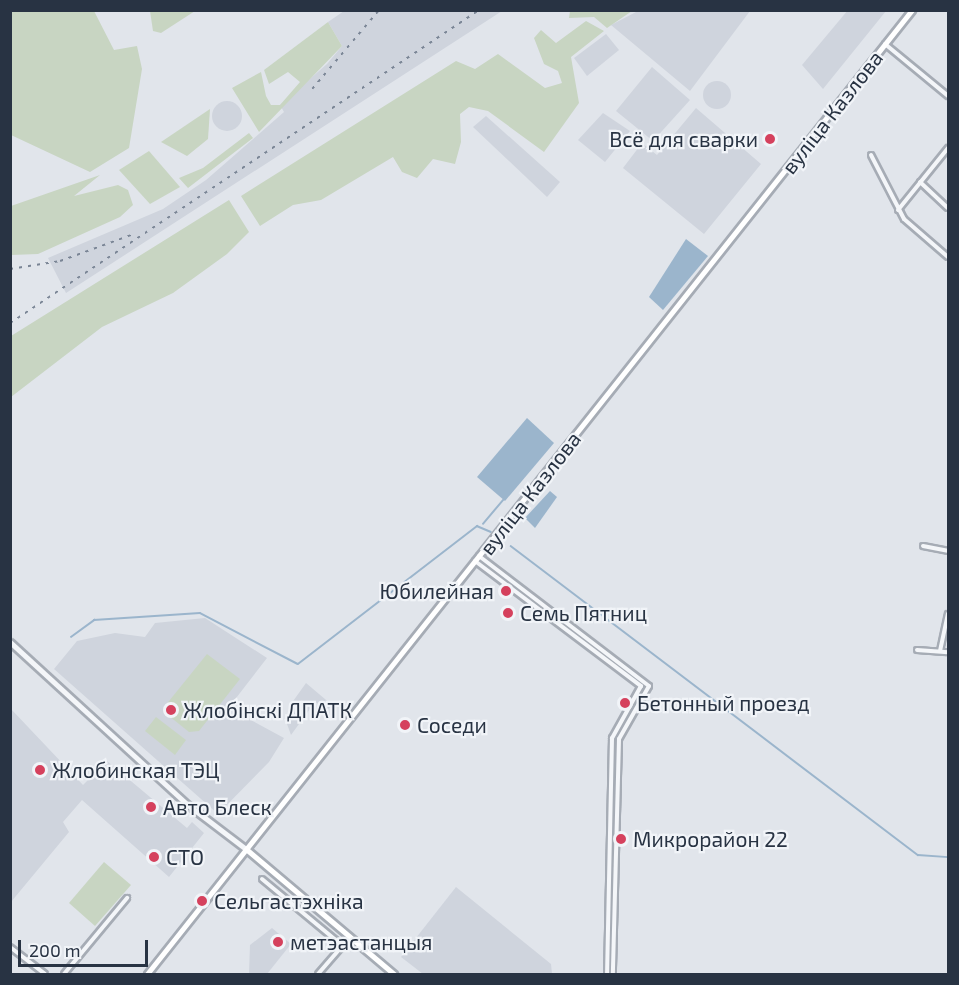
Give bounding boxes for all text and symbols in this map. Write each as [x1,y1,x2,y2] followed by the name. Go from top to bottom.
[776,45,888,179] street label: вуліца Казлова
[609,126,758,152] place label: Всё для сварки
[763,132,777,146] marker: Всё для сварки
[474,426,586,560] street label: вуліца Казлова
[379,578,494,604] place label: Юбилейная
[499,584,513,598] marker: Юбилейная
[520,600,647,626] place label: Семь Пятниц
[501,606,515,620] marker: Семь Пятниц
[637,690,809,716] place label: Бетонный проезд
[618,696,632,710] marker: Бетонный проезд
[183,697,352,723] place label: Жлобінскі ДПАТК
[164,703,178,717] marker: Жлобінскі ДПАТК
[417,712,487,738] place label: Соседи
[398,718,412,732] marker: Соседи
[52,757,220,783] place label: Жлобинская ТЭЦ
[33,763,47,777] marker: Жлобинская ТЭЦ
[163,794,272,820] place label: Авто Блеск
[144,800,158,814] marker: Авто Блеск
[633,826,788,852] place label: Микрорайон 22
[614,832,628,846] marker: Микрорайон 22
[166,844,204,870] place label: СТО
[147,850,161,864] marker: СТО
[214,888,364,914] place label: Сельгастэхніка
[195,894,209,908] marker: Сельгастэхніка
[21,928,152,966] scale bar
[290,929,433,955] place label: метэастанцыя
[271,935,285,949] marker: метэастанцыя
[29,939,81,961] text: 200 m

